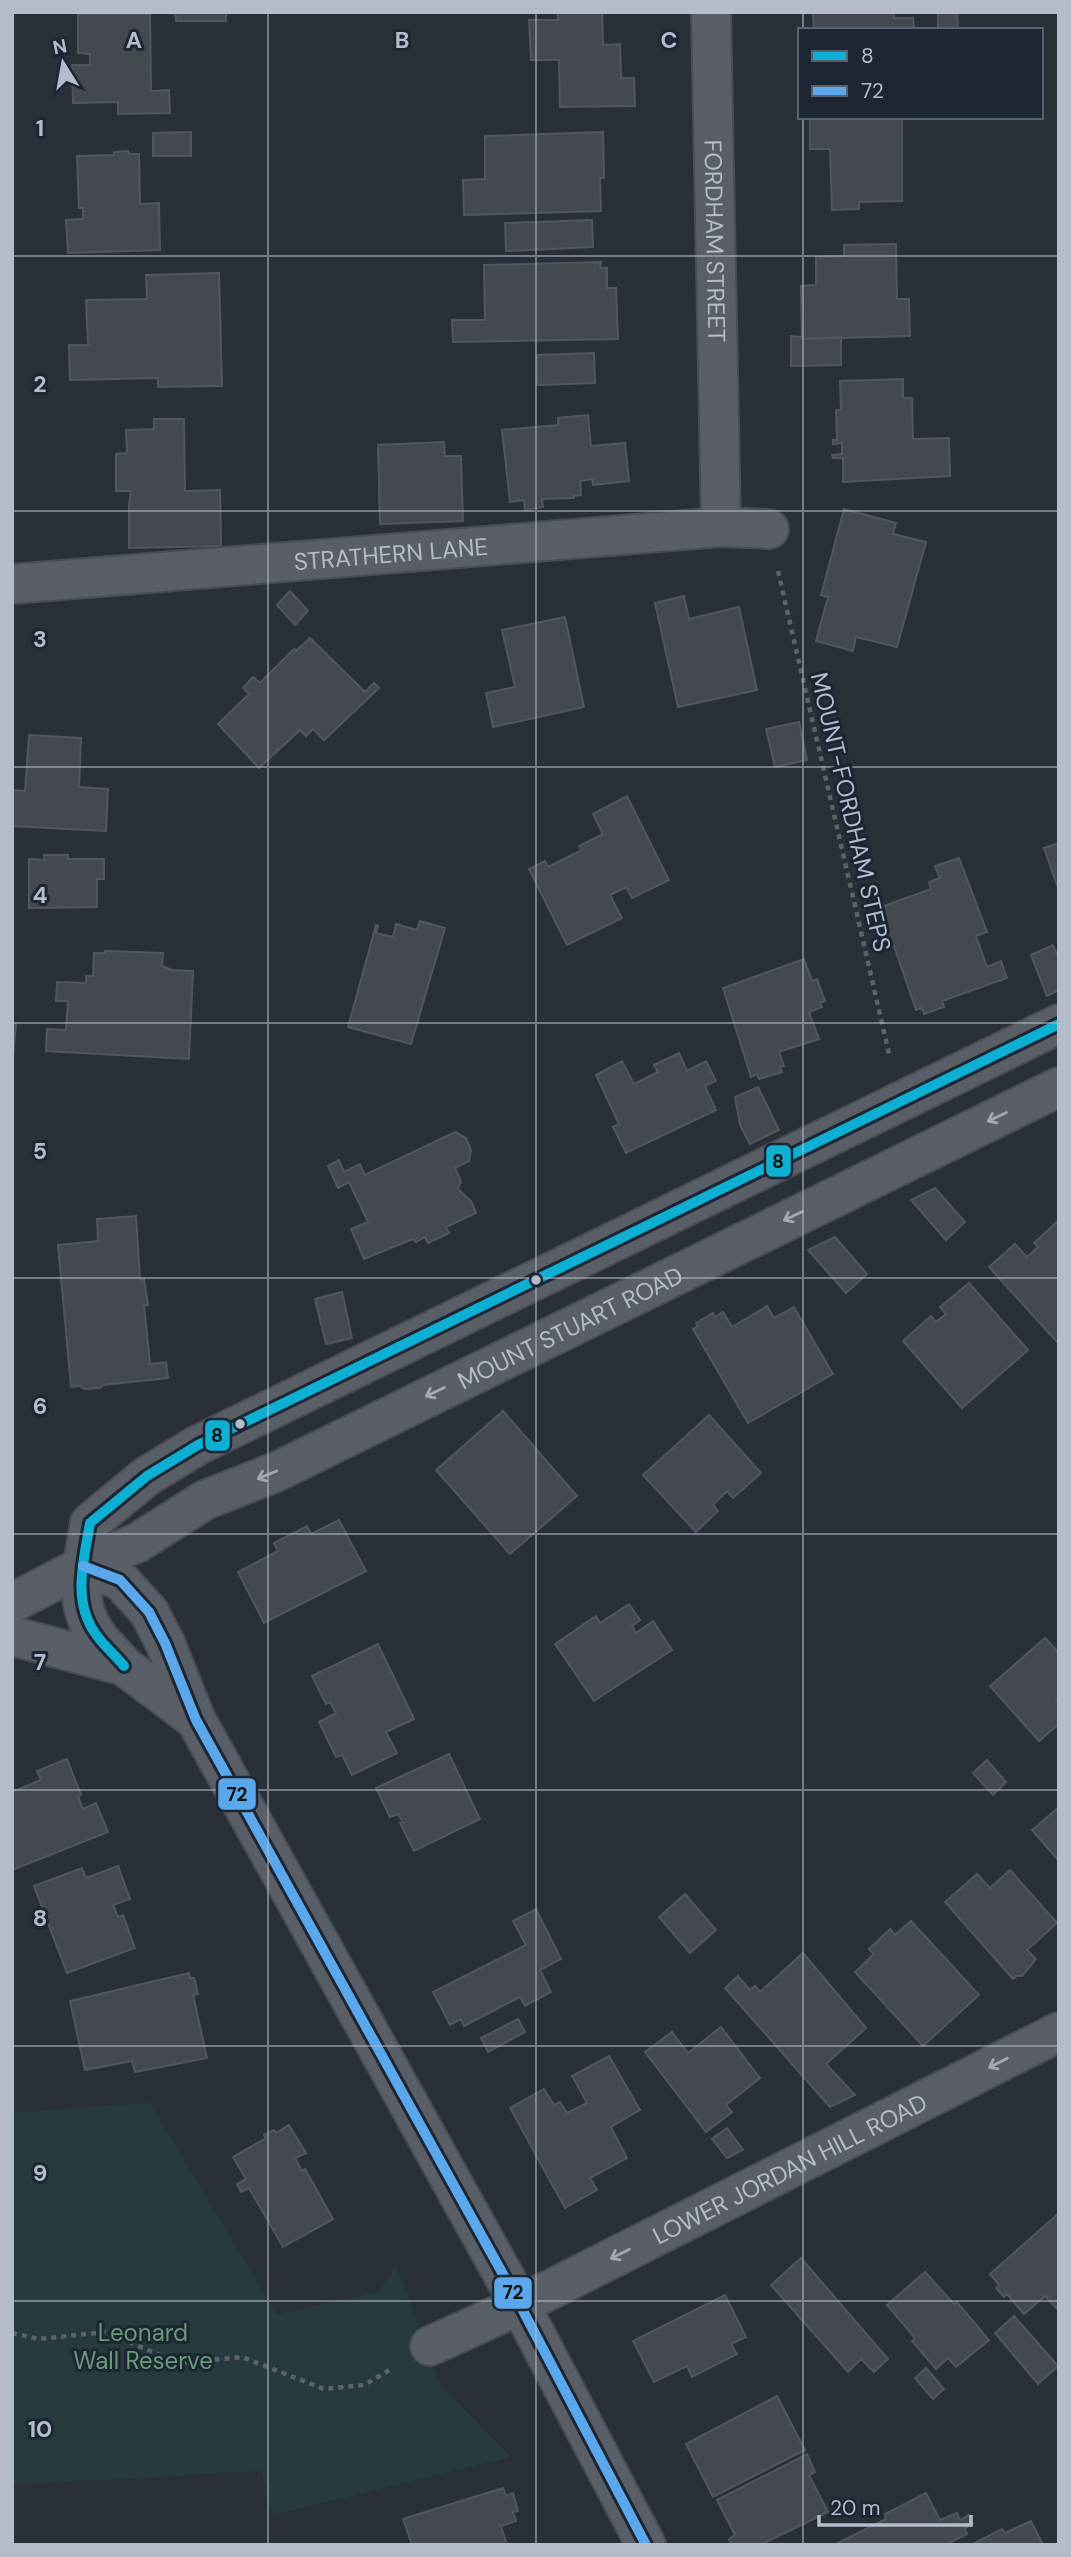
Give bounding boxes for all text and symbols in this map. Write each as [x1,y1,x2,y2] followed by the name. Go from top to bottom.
[126,25,142,55] text: A
[395,25,409,55] text: B
[661,25,677,55] text: C
[28,28,98,98] north arrow
[798,28,1043,119] legend
[51,33,69,60] text: N
[861,42,874,70] text: 8
[861,77,884,105] text: 72
[36,113,44,143] text: 1
[698,139,733,343] street label: FORDHAM STREET
[33,369,47,399] text: 2
[293,530,489,577] street label: STRATHERN LANE
[33,624,47,654] text: 3
[804,669,898,955] street label: MOUNT-FORDHAM STEPS
[33,880,48,910] text: 4
[987,1110,1008,1124] one-way arrow
[33,1136,47,1166] text: 5
[765,1144,792,1178] line badge: 8
[772,1149,784,1174] text: 8
[783,1210,804,1224] one-way arrow
[452,1259,688,1396] street label: MOUNT STUART ROAD
[529,1273,543,1287] unlabelled marker
[425,1386,446,1400] one-way arrow
[33,1391,47,1421] text: 6
[233,1417,247,1431] unlabelled marker
[204,1419,231,1452] line badge: 8
[211,1423,223,1448] text: 8
[256,1470,278,1483] one-way arrow
[34,1647,46,1677] text: 7
[217,1777,257,1811] line badge: 72
[227,1782,248,1807] text: 72
[33,1903,47,1933] text: 8
[988,2056,1009,2070] one-way arrow
[647,2086,932,2251] street label: LOWER JORDAN HILL ROAD
[33,2158,47,2188] text: 9
[610,2248,631,2262] one-way arrow
[493,2276,533,2310] line badge: 72
[503,2280,524,2305] text: 72
[73,2317,213,2376] park label: Leonard Wall Reserve
[28,2414,52,2444] text: 10
[819,2484,971,2528] scale bar
[830,2494,881,2522] text: 20 m

